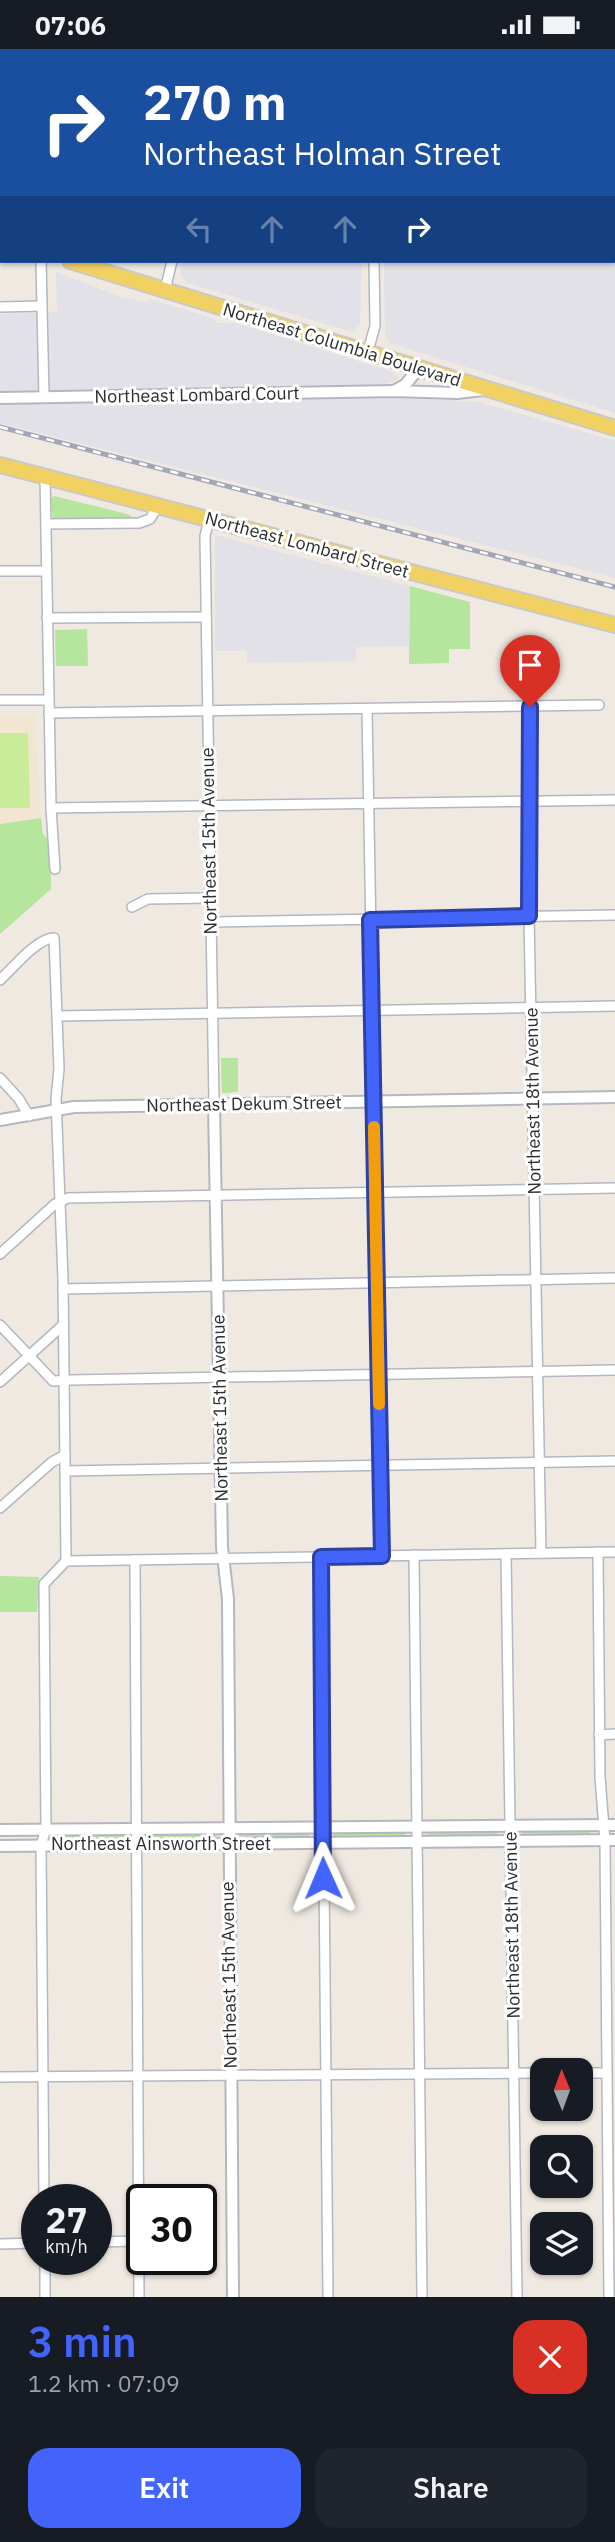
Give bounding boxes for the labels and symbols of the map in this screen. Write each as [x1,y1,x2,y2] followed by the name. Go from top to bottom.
[220,297,464,392] street label: Northeast Columbia Boulevard
[94,381,300,408] street label: Northeast Lombard Court
[203,506,412,583] street label: Northeast Lombard Street
[500,635,560,707] pin
[195,747,222,935] street label: Northeast 15th Avenue
[519,1007,546,1195] street label: Northeast 18th Avenue
[146,1090,342,1117] street label: Northeast Dekum Street
[206,1314,233,1502] street label: Northeast 15th Avenue
[498,1831,525,2019] street label: Northeast 18th Avenue
[51,1832,271,1855] street label: Northeast Ainsworth Street
[286,1841,360,1915] position arrow
[215,1881,242,2069] street label: Northeast 15th Avenue
[530,2058,593,2121] north arrow
[126,2184,217,2275] speed limit sign: 30

